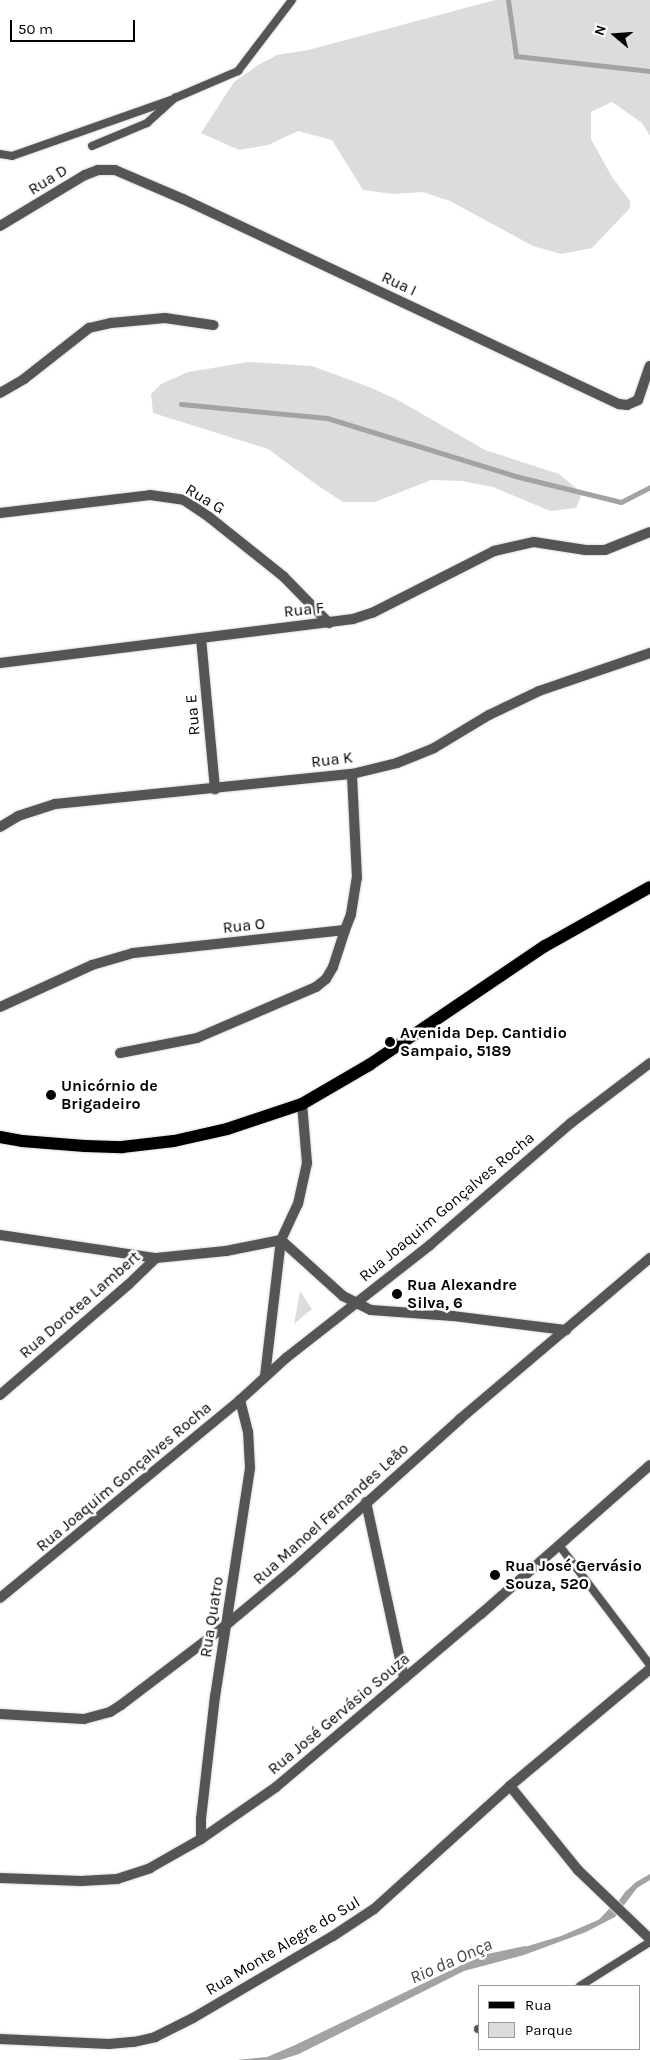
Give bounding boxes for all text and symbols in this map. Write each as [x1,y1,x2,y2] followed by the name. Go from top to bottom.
[12,10,138,42] scale bar
[590,10,640,60] north arrow
[18,20,53,38] text: 50 m
[591,23,610,38] text: N
[25,161,71,199] street label: Rua D
[378,268,420,300] street label: Rua I
[182,480,228,518] street label: Rua G
[283,598,325,622] street label: Rua F
[182,694,204,736] street label: Rua E
[310,748,354,772] street label: Rua K
[222,914,266,938] street label: Rua O
[400,1023,567,1061] place label: Avenida Dep. Cantidio Sampaio, 5189
[384,1036,396,1048] marker: Avenida Dep. Cantidio Sampaio, 5189
[61,1076,158,1114] place label: Unicórnio de Brigadeiro
[45,1089,57,1101] marker: Unicórnio de Brigadeiro
[356,1128,538,1286] street label: Rua Joaquim Gonçalves Rocha
[16,1247,144,1363] street label: Rua Dorotea Lambert
[407,1275,517,1313] place label: Rua Alexandre Silva, 6
[391,1288,403,1300] marker: Rua Alexandre Silva, 6
[33,1398,215,1556] street label: Rua Joaquim Gonçalves Rocha
[249,1439,413,1589] street label: Rua Manoel Fernandes Leão
[505,1556,642,1594] place label: Rua José Gervásio Souza, 520
[489,1569,501,1581] marker: Rua José Gervásio Souza, 520
[196,1575,228,1659] street label: Rua Quatro
[264,1649,414,1779] street label: Rua José Gervásio Souza
[202,1892,364,2000] street label: Rua Monte Alegre do Sul
[407,1933,495,1989] water label: Rio da Onça
[478,1985,640,2050] legend
[525,1996,552,2014] text: Rua
[525,2021,573,2039] text: Parque

